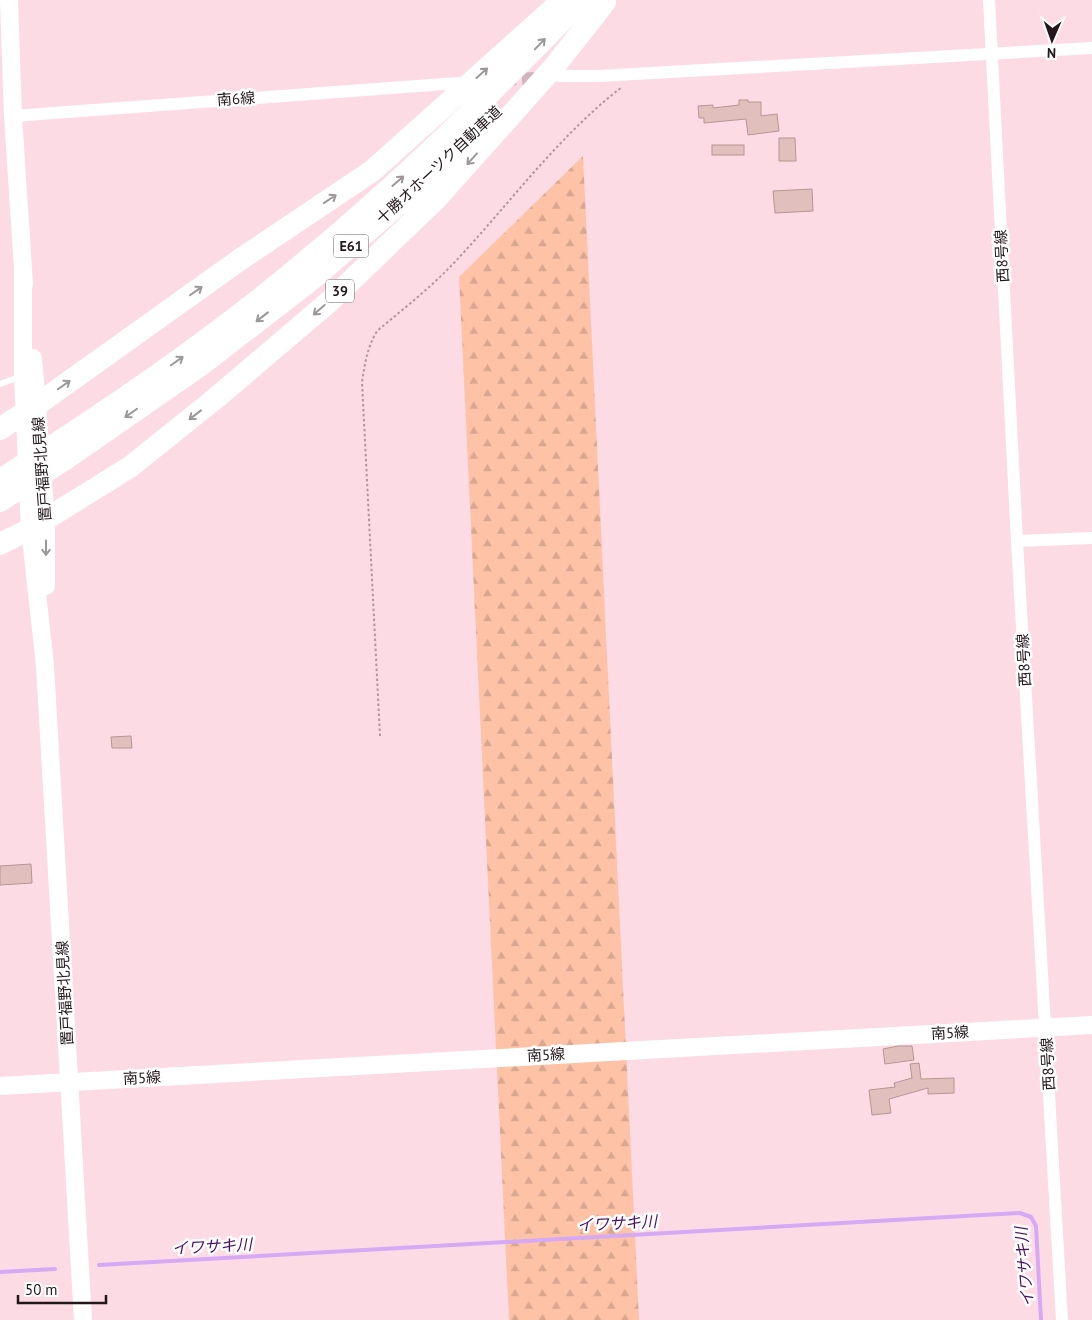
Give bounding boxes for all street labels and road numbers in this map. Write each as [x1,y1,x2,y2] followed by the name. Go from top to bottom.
[216,88,256,109] street label: 南6線
[372,102,505,228] street label: 十勝オホーツク自動車道
[991,229,1012,283] street label: 西8号線
[334,235,368,258] road number: E61
[326,280,354,302] road number: 39
[28,416,55,522] street label: 置戸福野北見線
[1013,633,1034,687] street label: 西8号線
[52,940,77,1046] street label: 置戸福野北見線
[930,1022,970,1043] street label: 南5線
[1037,1037,1058,1091] street label: 西8号線
[526,1044,566,1065] street label: 南5線
[122,1067,162,1088] street label: 南5線

